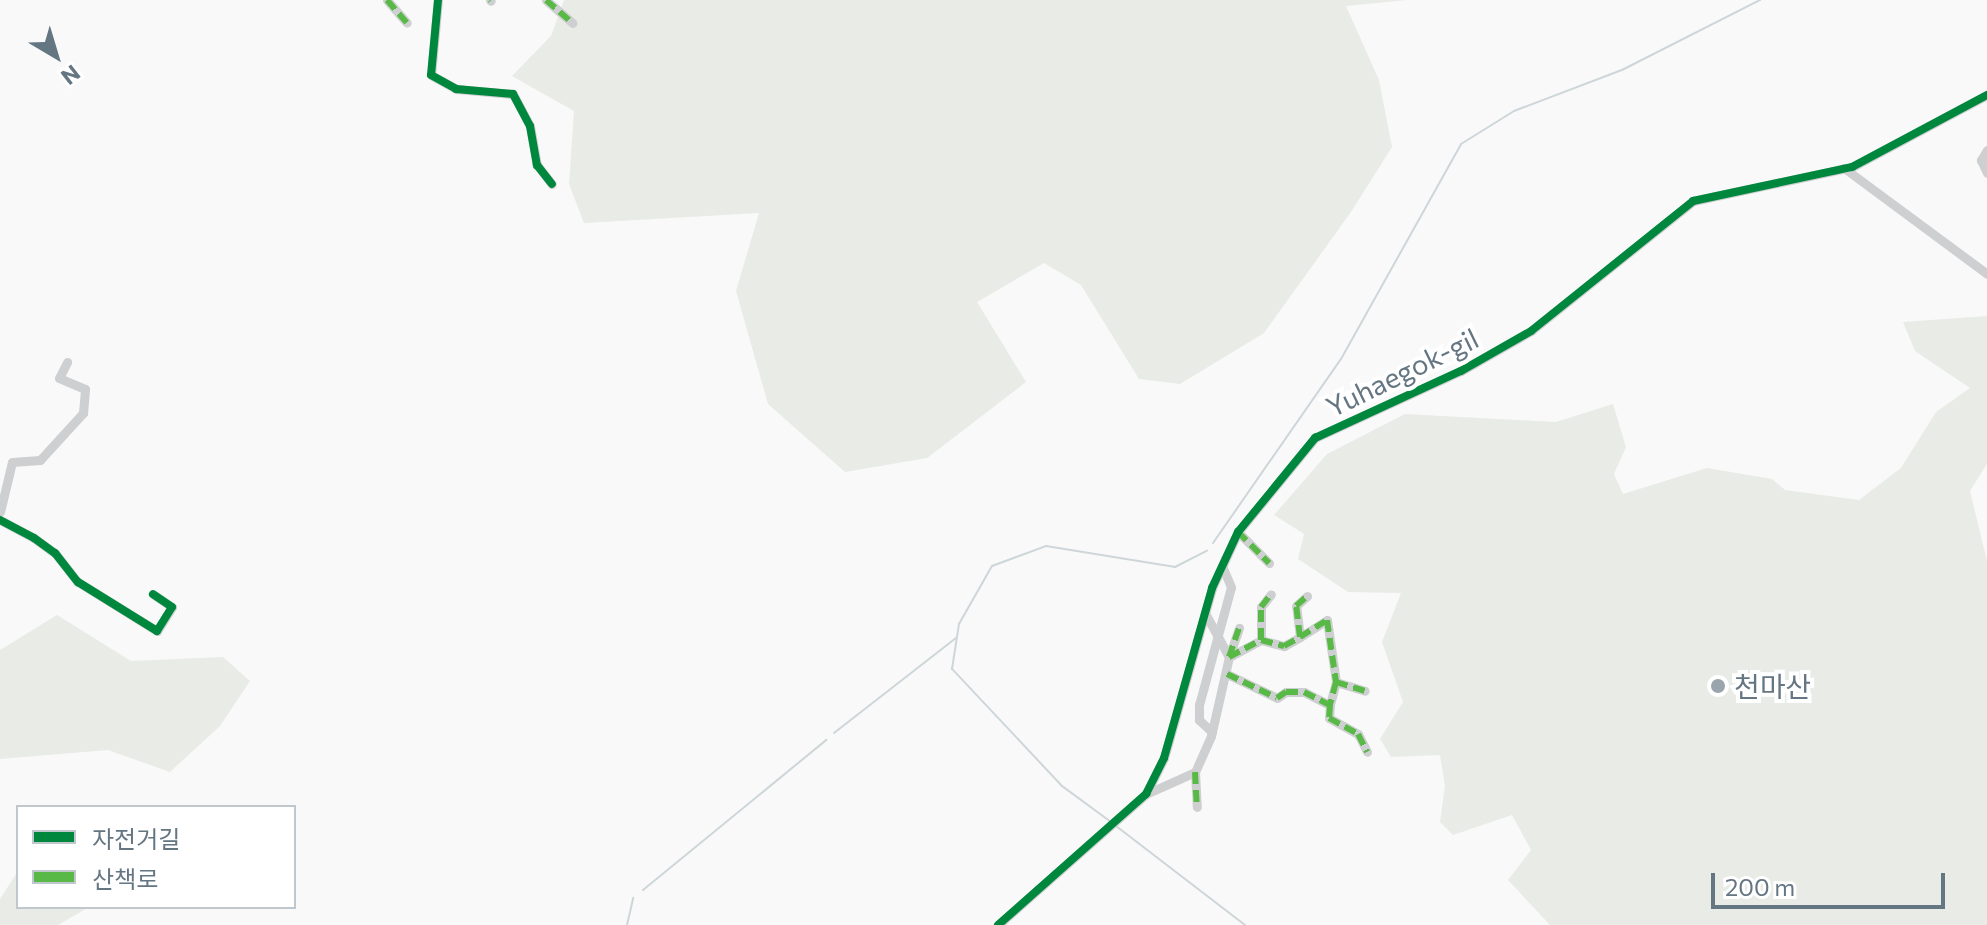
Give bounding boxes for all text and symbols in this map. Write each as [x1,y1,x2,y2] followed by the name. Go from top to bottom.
[16,16,96,96] north arrow
[56,60,86,91] text: N
[1320,321,1484,423] street label: Yuhaegok-gil
[1734,669,1811,703] place label: 천마산
[1709,677,1727,695] marker: 천마산
[16,805,296,909] legend
[92,824,180,853] text: 자전거길
[1715,857,1949,907] scale bar
[92,864,158,893] text: 산책로
[1725,872,1795,901] text: 200 m

